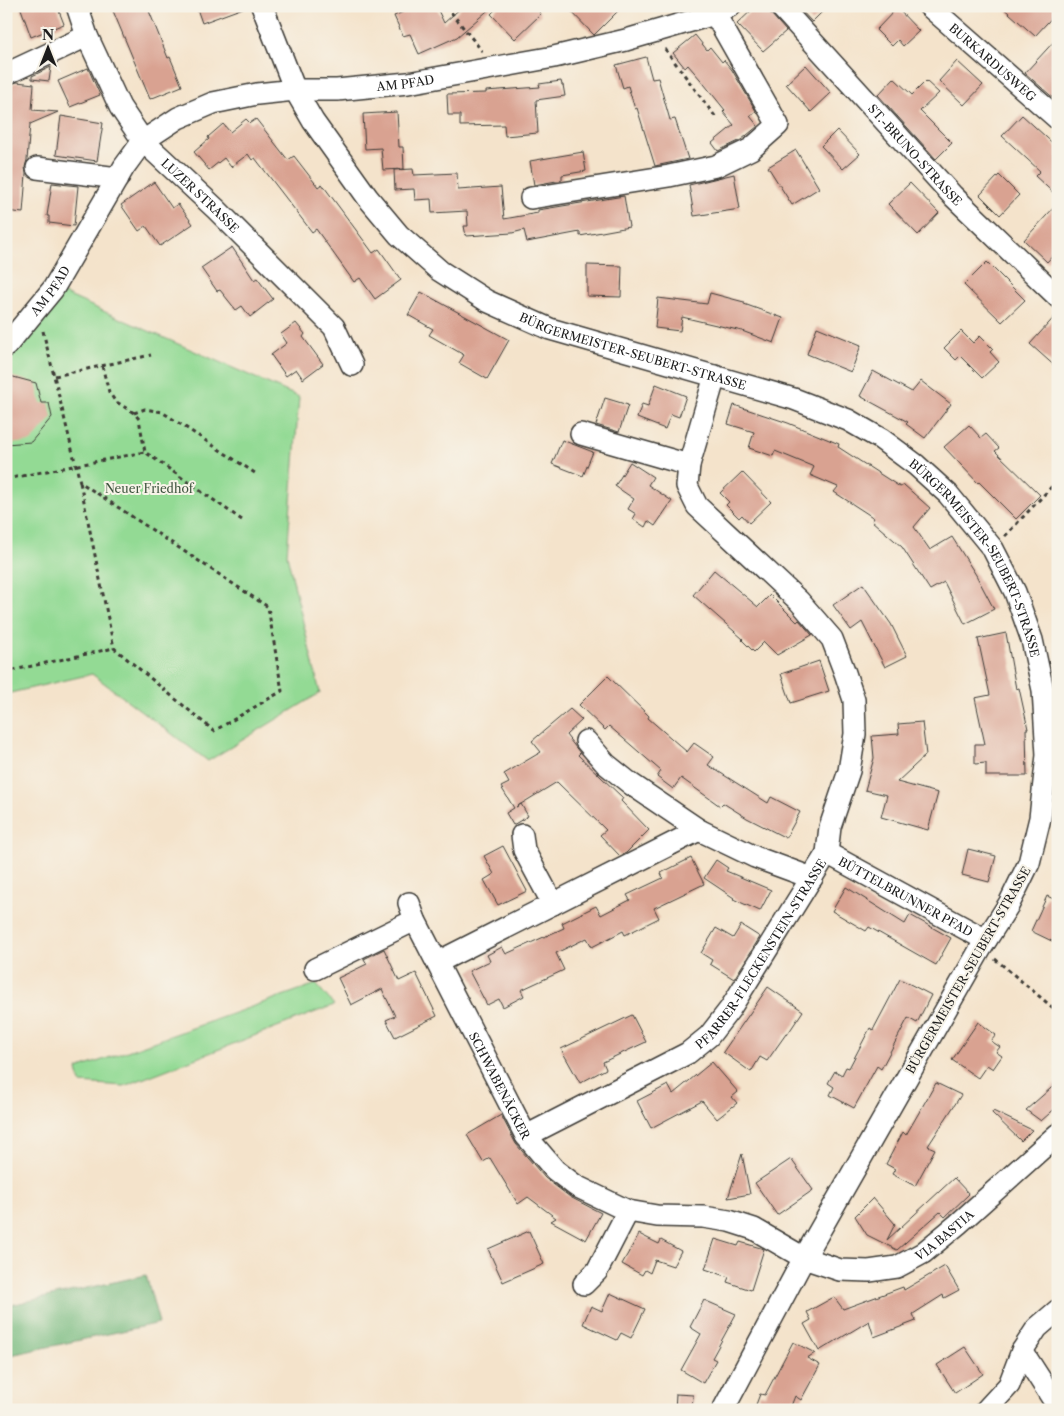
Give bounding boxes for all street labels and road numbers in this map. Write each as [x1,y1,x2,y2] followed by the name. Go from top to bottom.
[946,20,1040,104] street label: BURKARDUSWEG
[375,71,435,94] street label: AM PFAD
[865,101,966,208] street label: ST.-BRUNO-STRASSE
[159,155,243,236] street label: LUZER STRASSE
[26,262,73,319] street label: AM PFAD
[517,309,748,392] street label: BÜRGERMEISTER-SEUBERT-STRASSE
[907,455,1043,658] street label: BÜRGERMEISTER-SEUBERT-STRASSE
[836,853,976,939] street label: BÜTTELBRUNNER PFAD
[692,856,829,1052] street label: PFARRER-FLECKENSTEIN-STRASSE
[902,863,1034,1076] street label: BÜRGERMEISTER-SEUBERT-STRASSE
[466,1029,534,1143] street label: SCHWABENÄCKER
[912,1206,977,1264] street label: VIA BASTIA

